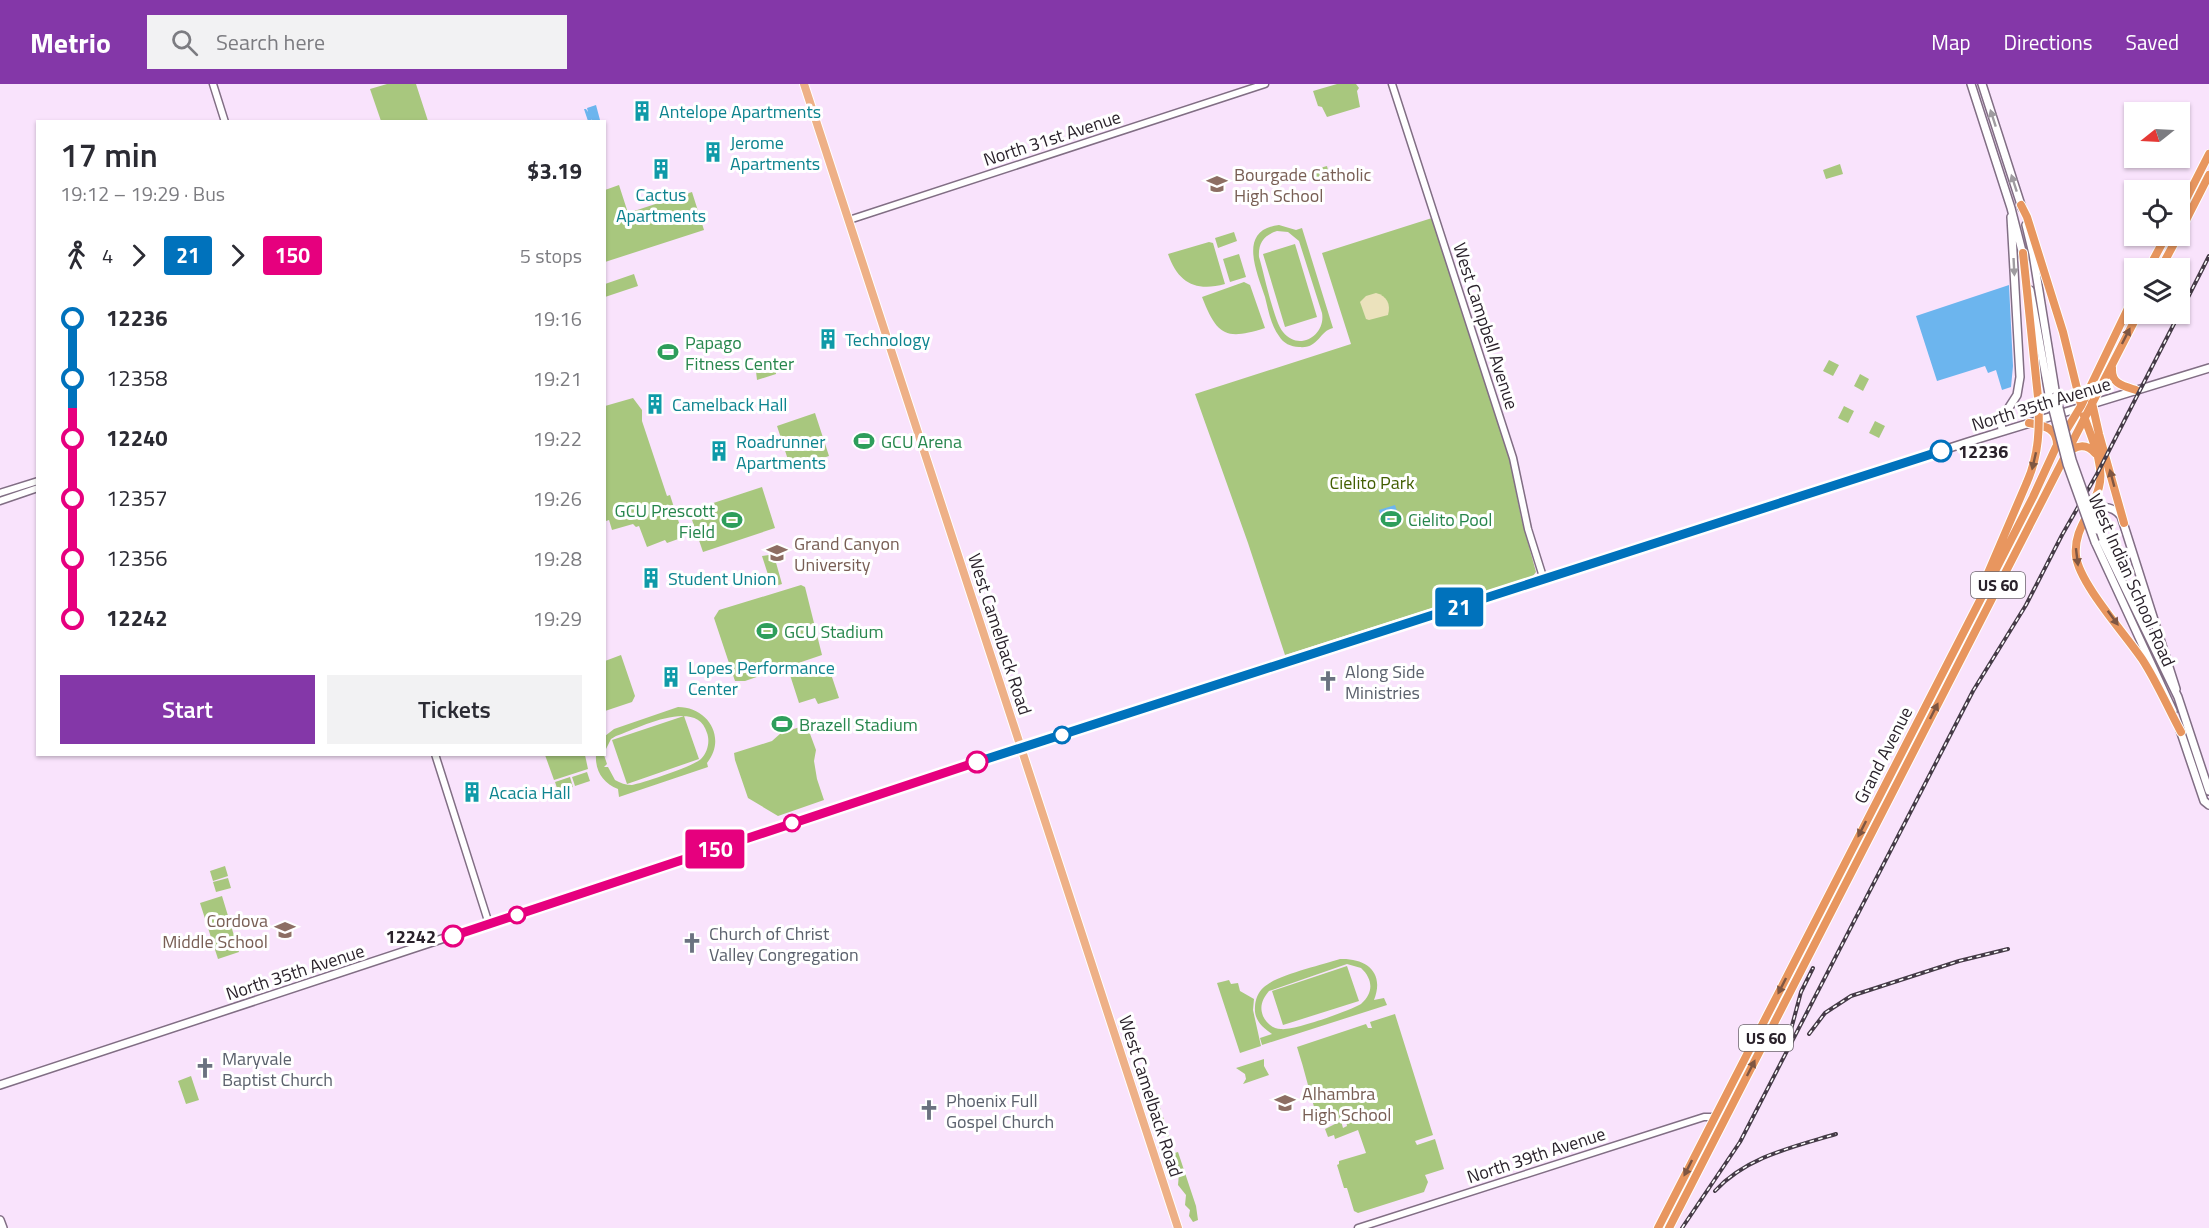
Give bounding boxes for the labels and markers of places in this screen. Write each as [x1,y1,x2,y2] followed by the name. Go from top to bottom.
[659,98,821,125] place label: Antelope Apartments
[630,99,654,123] building icon: Antelope Apartments
[730,129,820,177] place label: Jerome Apartments
[701,140,725,164] building icon: Jerome Apartments
[649,157,673,181] building icon: Cactus Apartments
[1234,161,1371,209] place label: Bourgade Catholic High School
[1205,172,1229,196] school or university icon: Bourgade Catholic High School
[616,181,706,229] place label: Cactus Apartments
[845,326,931,353] place label: Technology
[816,327,840,351] building icon: Technology
[685,329,794,377] place label: Papago Fitness Center
[656,340,680,364] sports icon: Papago Fitness Center
[672,391,788,418] place label: Camelback Hall
[643,392,667,416] building icon: Camelback Hall
[736,428,826,476] place label: Roadrunner Apartments
[881,428,962,455] place label: GCU Arena
[852,429,876,453] sports icon: GCU Arena
[1958,438,2008,465] place label: 12236
[707,439,731,463] building icon: Roadrunner Apartments
[1930,440,1952,462] marker: 12236
[615,497,716,545] place label: GCU Prescott Field
[1408,506,1492,533] place label: Cielito Pool
[1379,507,1403,531] sports icon: Cielito Pool
[720,508,744,532] sports icon: GCU Prescott Field
[794,530,900,578] place label: Grand Canyon University
[765,541,789,565] school or university icon: Grand Canyon University
[668,565,776,592] place label: Student Union
[639,566,663,590] building icon: Student Union
[784,618,883,645] place label: GCU Stadium
[755,619,779,643] sports icon: GCU Stadium
[688,654,835,702] place label: Lopes Performance Center
[1345,658,1425,706] place label: Along Side Ministries
[659,665,683,689] building icon: Lopes Performance Center
[1316,669,1340,693] church icon: Along Side Ministries
[799,711,918,738] place label: Brazell Stadium
[770,712,794,736] sports icon: Brazell Stadium
[1053,726,1071,744] unlabelled marker
[966,751,988,773] unlabelled marker
[489,779,571,806] place label: Acacia Hall
[460,780,484,804] building icon: Acacia Hall
[783,814,801,832] unlabelled marker
[508,906,526,924] unlabelled marker
[162,907,268,955] place label: Cordova Middle School
[273,918,297,942] school or university icon: Cordova Middle School
[709,920,859,968] place label: Church of Christ Valley Congregation
[386,923,436,950] place label: 12242
[442,925,464,947] marker: 12242
[680,931,704,955] church icon: Church of Christ Valley Congregation
[222,1045,333,1093] place label: Maryvale Baptist Church
[193,1056,217,1080] church icon: Maryvale Baptist Church
[1302,1080,1391,1128] place label: Alhambra High School
[946,1087,1054,1135] place label: Phoenix Full Gospel Church
[1273,1091,1297,1115] school or university icon: Alhambra High School
[917,1098,941,1122] church icon: Phoenix Full Gospel Church

